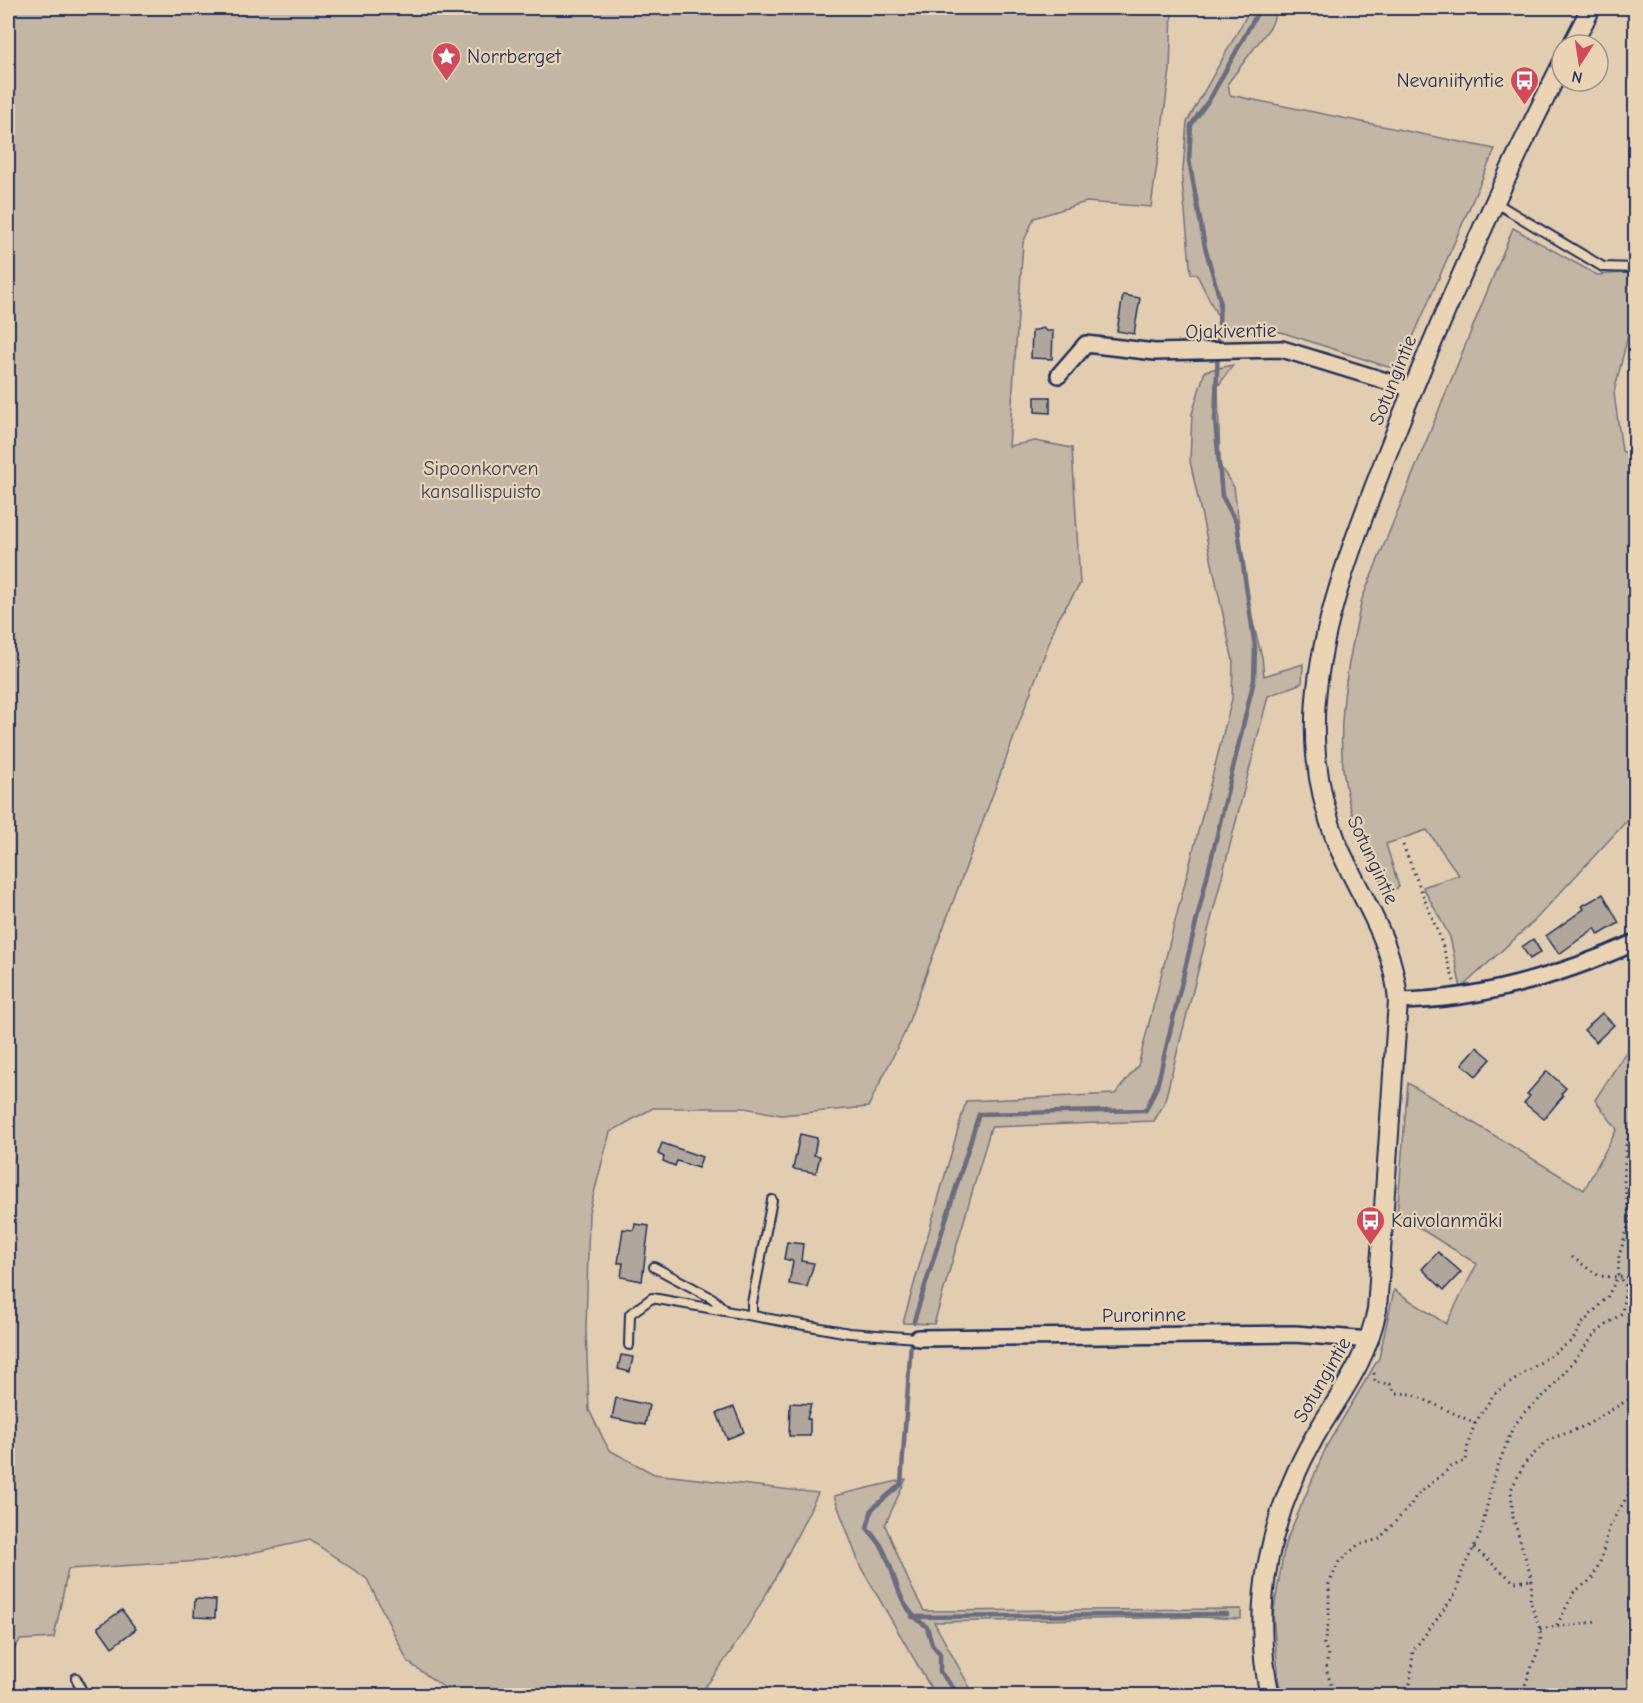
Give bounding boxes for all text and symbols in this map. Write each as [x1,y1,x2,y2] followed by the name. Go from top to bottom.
[1550,33,1610,93] north arrow
[430,40,462,82] place icon: Norrberget
[467,45,562,68] place label: Norrberget
[1509,64,1541,106] bus stop icon: Nevaniityntie
[1570,67,1584,87] text: N
[1396,69,1504,92] place label: Nevaniityntie
[1185,319,1277,343] street label: Ojakiventie
[1365,332,1421,428] street label: Sotungintie
[421,457,541,503] park label: Sipoonkorven kansallispuisto
[1343,812,1403,908] street label: Sotungintie
[1354,1204,1386,1246] bus stop icon: Kaivolanmäki
[1391,1209,1502,1232] place label: Kaivolanmäki
[1102,1303,1186,1327] street label: Purorinne
[1288,1333,1356,1427] street label: Sotungintie

